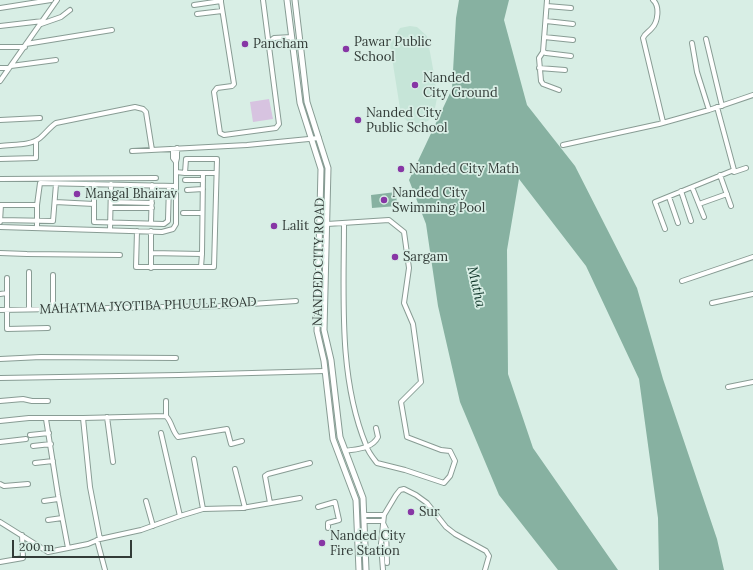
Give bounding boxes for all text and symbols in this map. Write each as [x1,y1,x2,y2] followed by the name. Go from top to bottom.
[354,34,432,65] place label: Pawar Public School
[253,36,308,52] place label: Pancham
[240,39,250,49] marker: Pancham
[341,44,351,54] marker: Pawar Public School
[423,70,498,101] place label: Nanded City Ground
[410,80,420,90] marker: Nanded City Ground
[366,105,448,136] place label: Nanded City Public School
[353,115,363,125] marker: Nanded City Public School
[409,161,519,177] place label: Nanded City Math
[396,164,406,174] marker: Nanded City Math
[392,185,485,216] place label: Nanded City Swimming Pool
[85,186,177,202] place label: Mangal Bhairav
[72,189,82,199] marker: Mangal Bhairav
[379,195,389,205] marker: Nanded City Swimming Pool
[310,198,328,326] street label: NANDED CITY ROAD
[282,218,309,234] place label: Lalit
[269,221,279,231] marker: Lalit
[403,249,448,265] place label: Sargam
[390,252,400,262] marker: Sargam
[463,265,489,309] water label: Mutha
[39,294,257,318] street label: MAHATMA JYOTIBA PHUULE ROAD
[419,504,440,520] place label: Sur
[406,507,416,517] marker: Sur
[330,528,405,559] place label: Nanded City Fire Station
[14,532,134,558] scale bar
[317,538,327,548] marker: Nanded City Fire Station
[19,539,54,554] text: 200 m

